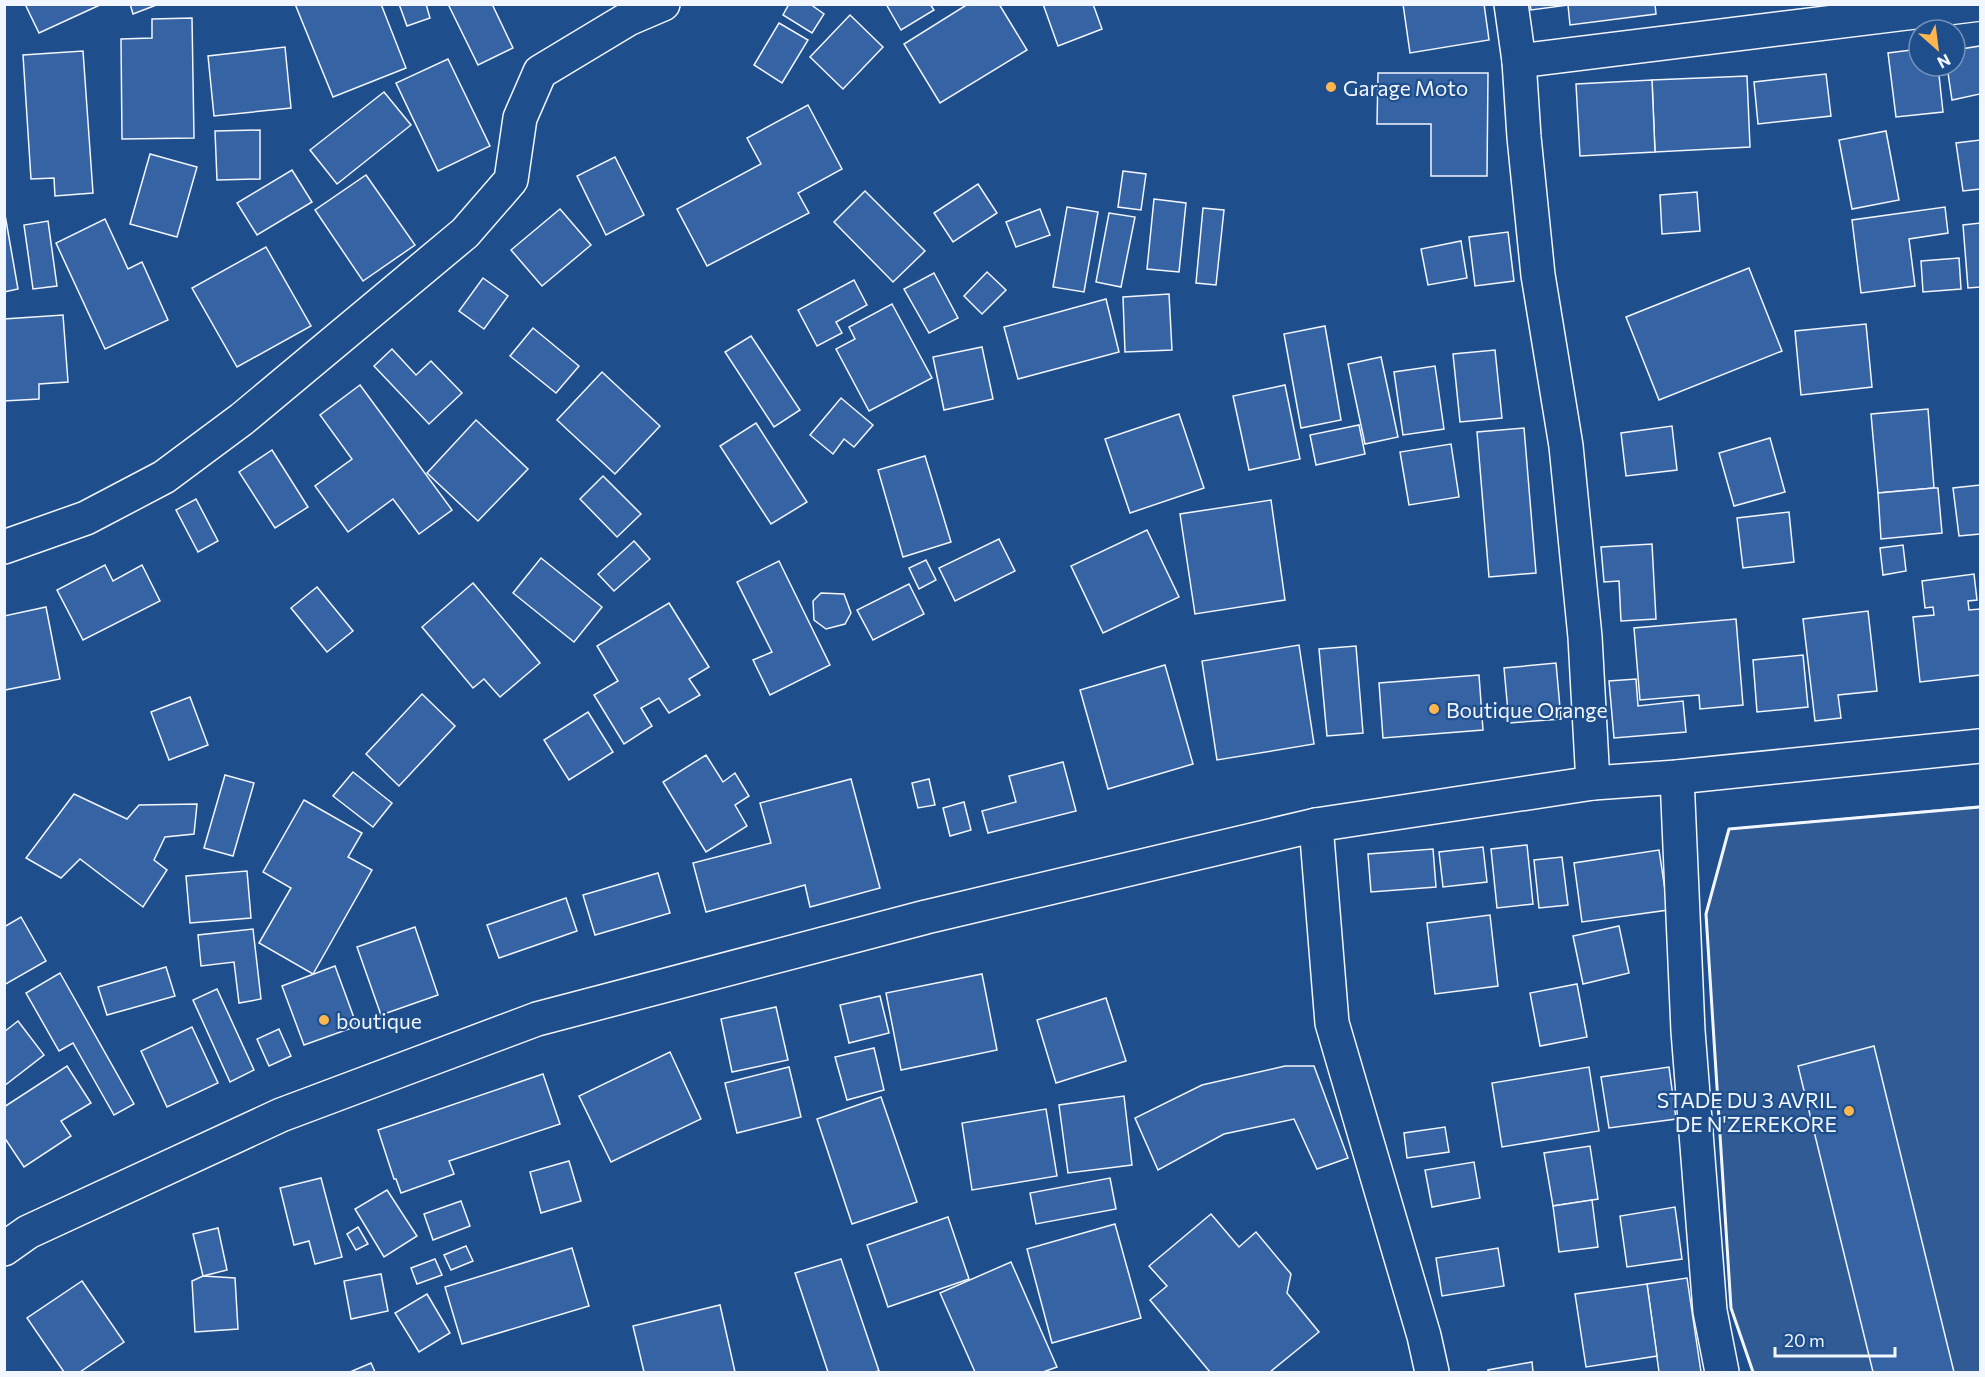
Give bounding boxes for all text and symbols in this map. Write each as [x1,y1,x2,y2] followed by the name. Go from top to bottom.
[1907,18,1967,78] north arrow
[1935,50,1954,73] text: N
[1343,75,1468,100] place label: Garage Moto
[1324,80,1338,94] marker: Garage Moto
[1446,697,1608,722] place label: Boutique Orange
[1427,702,1441,716] marker: Boutique Orange
[336,1008,422,1033] place label: boutique
[317,1013,331,1027] marker: boutique
[1657,1087,1837,1136] place label: STADE DU 3 AVRIL DE N'ZEREKORE
[1842,1104,1856,1118] marker: STADE DU 3 AVRIL DE N'ZEREKORE
[1775,1320,1895,1358] scale bar
[1784,1329,1825,1351] text: 20 m

